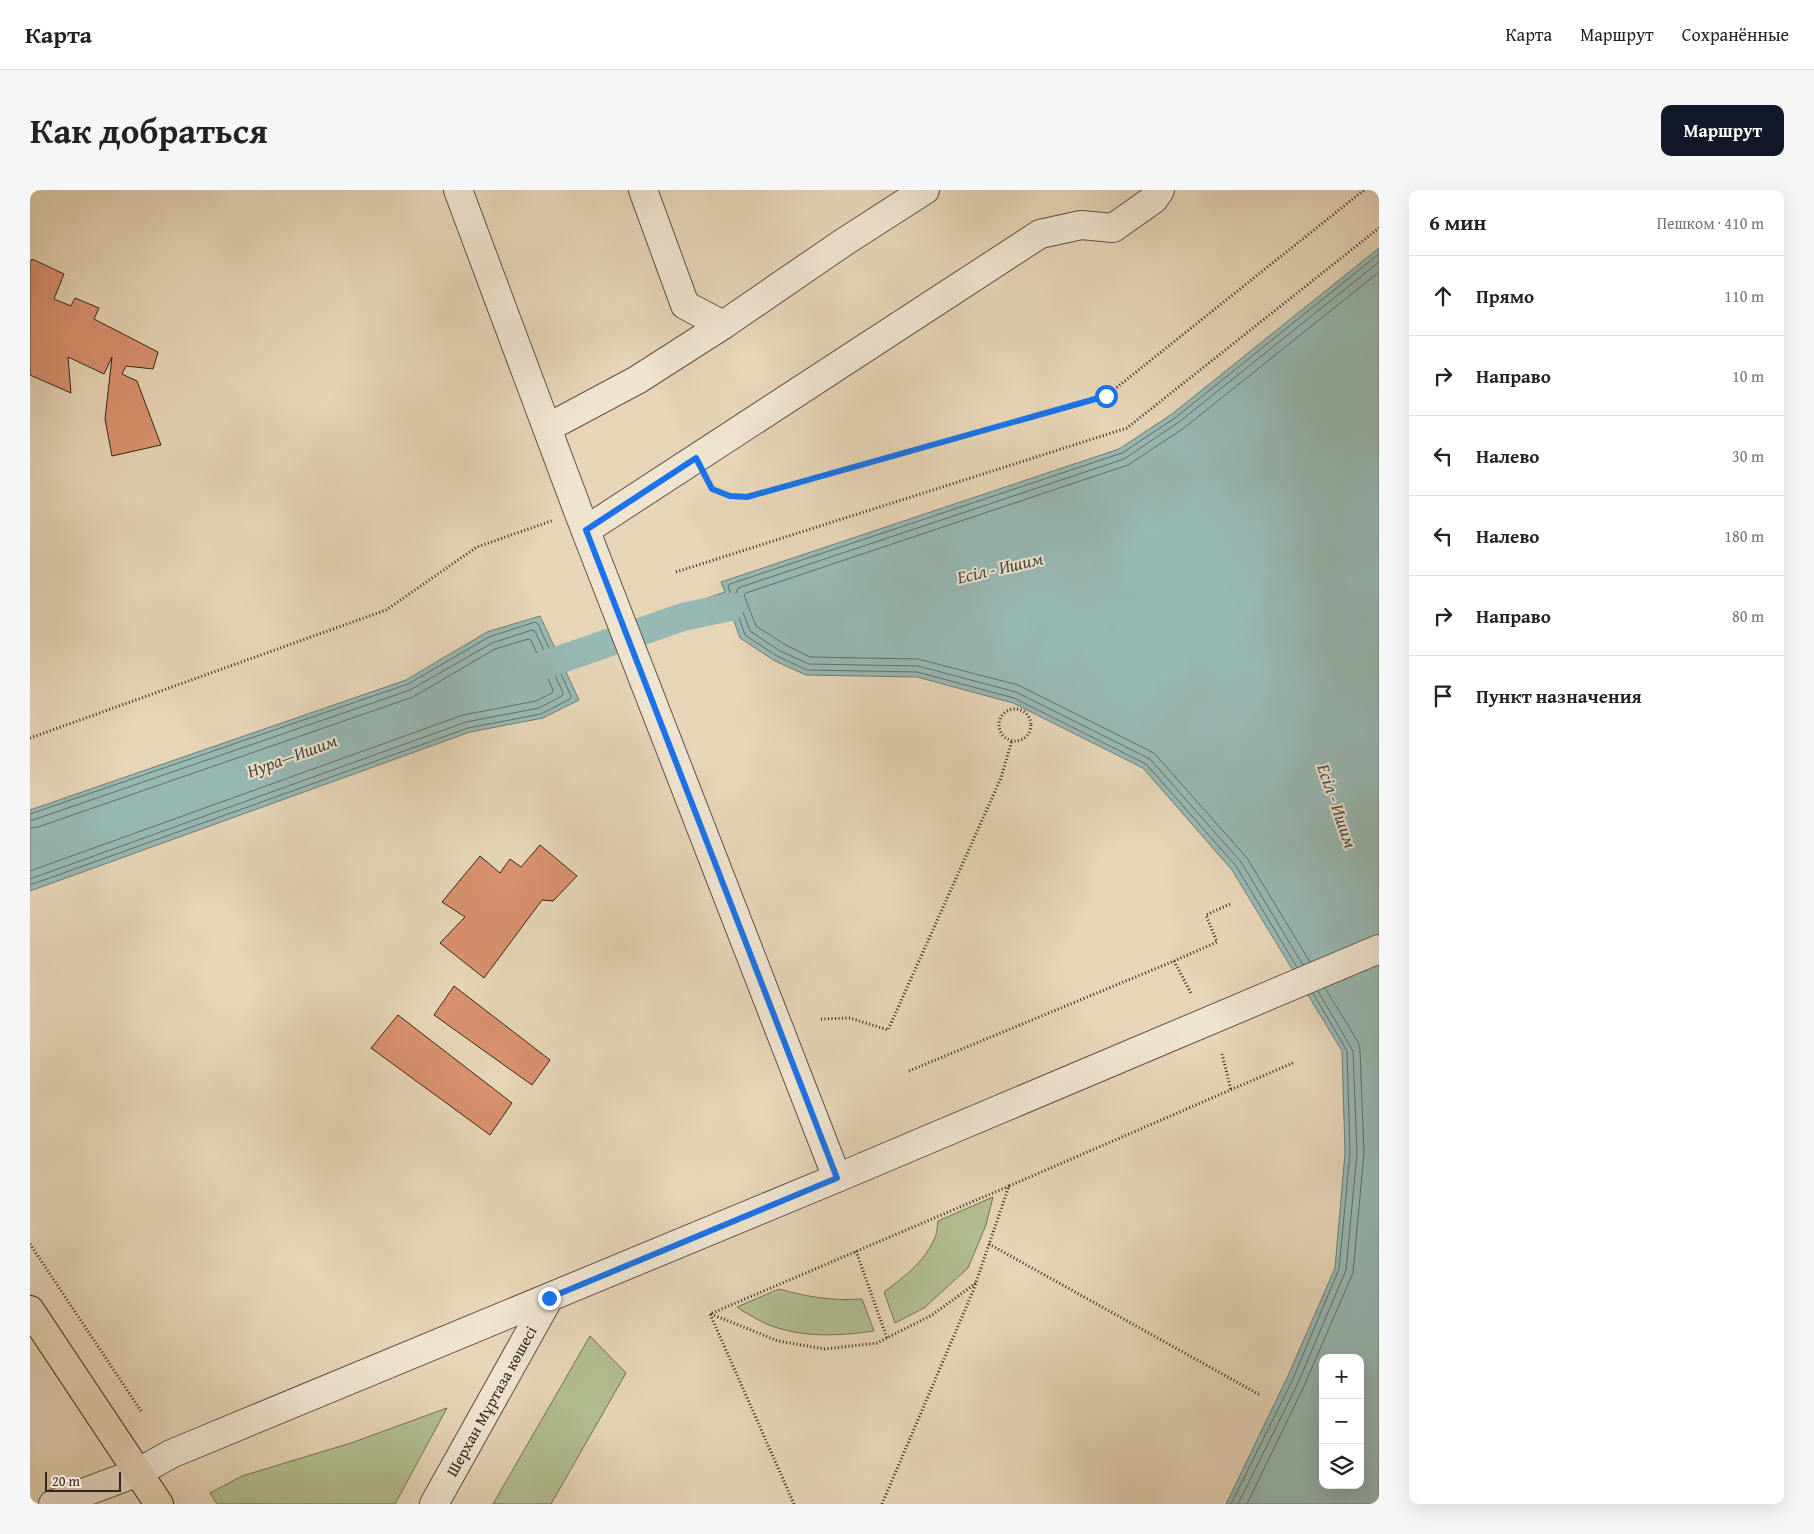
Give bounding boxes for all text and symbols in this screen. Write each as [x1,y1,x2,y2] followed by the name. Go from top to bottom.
[25,17,92,52] text: Карта
[1506,21,1552,48] text: Карта
[1580,21,1654,48] text: Маршрут
[1682,21,1789,48] text: Сохранённые
[30,105,268,156] text: Как добраться
[1661,105,1784,156] button: Маршрут
[1429,207,1486,238] text: 6 мин
[1657,211,1764,235] text: Пешком · 410 m
[1429,282,1457,310] icon: ahead
[1476,282,1534,310] text: Прямо
[1724,284,1764,308] text: 110 m
[1429,362,1457,390] icon: right
[1476,362,1551,390] text: Направо
[1732,364,1764,388] text: 10 m
[1095,385,1118,408] route start
[1429,442,1457,470] icon: left
[1476,442,1539,470] text: Налево
[1732,444,1764,468] text: 30 m
[1429,522,1457,550] icon: left
[1476,522,1539,550] text: Налево
[1724,524,1764,548] text: 180 m
[953,544,1046,591] water label: Есіл - Ишим
[1429,602,1457,630] icon: right
[1476,602,1551,630] text: Направо
[1732,604,1764,628] text: 80 m
[1429,682,1457,710] icon: arrive
[1476,682,1642,710] text: Пункт назначения
[243,727,341,784] water label: Нура—Ишим
[1310,759,1365,852] water label: Есіл - Ишим
[538,1287,561,1310] route end
[440,1321,543,1481] street label: Шерхан Мұртаза көшесі
[1319,1354,1364,1489] map controls
[1319,1354,1364,1399] button: +
[1319,1399,1364,1444] button: −
[1319,1444,1364,1489] button: layers
[45,1469,121,1492] scale bar
[52,1471,80,1491] text: 20 m

